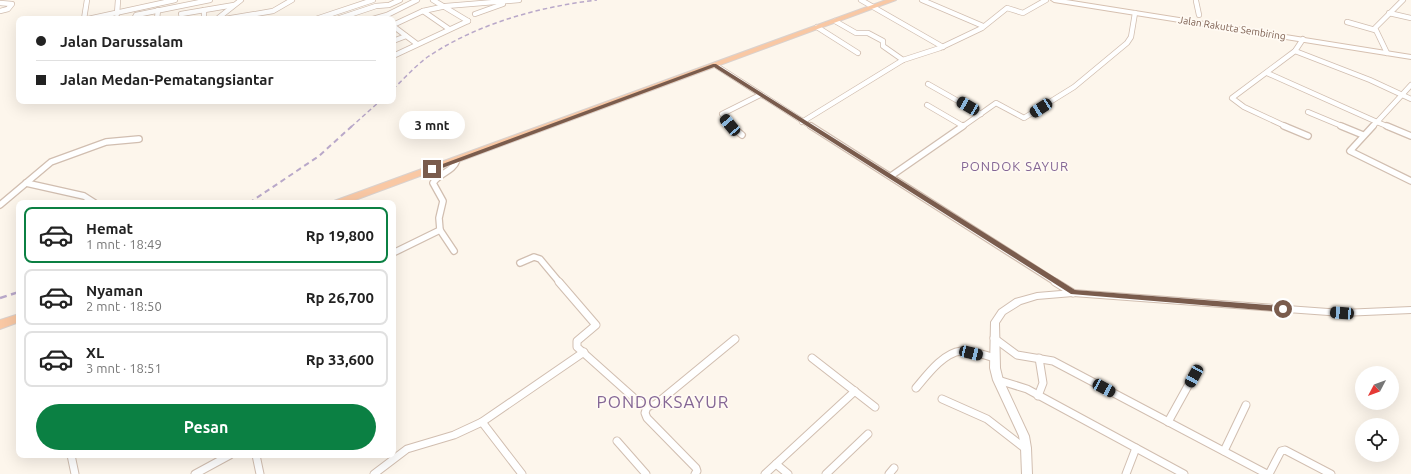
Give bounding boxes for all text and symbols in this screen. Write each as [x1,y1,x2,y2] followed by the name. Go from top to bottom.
[1178,14,1286,42] street label: Jalan Rakutta Sembiring
[60,33,183,50] text: Jalan Darussalam
[60,71,274,88] text: Jalan Medan-Pematangsiantar
[955,95,981,117] car
[1028,96,1054,120] car
[399,111,465,139] callout: 3 mnt
[718,112,742,138] car
[415,118,449,132] text: 3 mnt
[961,159,1069,173] district label: PONDOK SAYUR
[423,160,441,178] route end
[38,217,74,253] icon: car
[86,220,133,237] text: Hemat
[306,227,374,244] text: Rp 19,800
[86,237,162,251] text: 1 mnt · 18:49
[38,279,74,315] icon: car
[86,282,143,299] text: Nyaman
[306,289,374,306] text: Rp 26,700
[86,299,162,313] text: 2 mnt · 18:50
[1274,300,1292,318] route start
[1330,306,1354,320] car
[38,341,74,377] icon: car
[86,344,104,361] text: XL
[958,344,984,362] car
[306,351,374,368] text: Rp 33,600
[86,361,162,375] text: 3 mnt · 18:51
[1183,363,1205,389] car
[1355,366,1399,410] north arrow
[1355,366,1399,462] map controls
[1091,377,1117,399] car
[597,392,729,411] district label: PONDOKSAYUR
[36,404,376,450] button: Pesan
[1355,418,1399,462] button: locate

